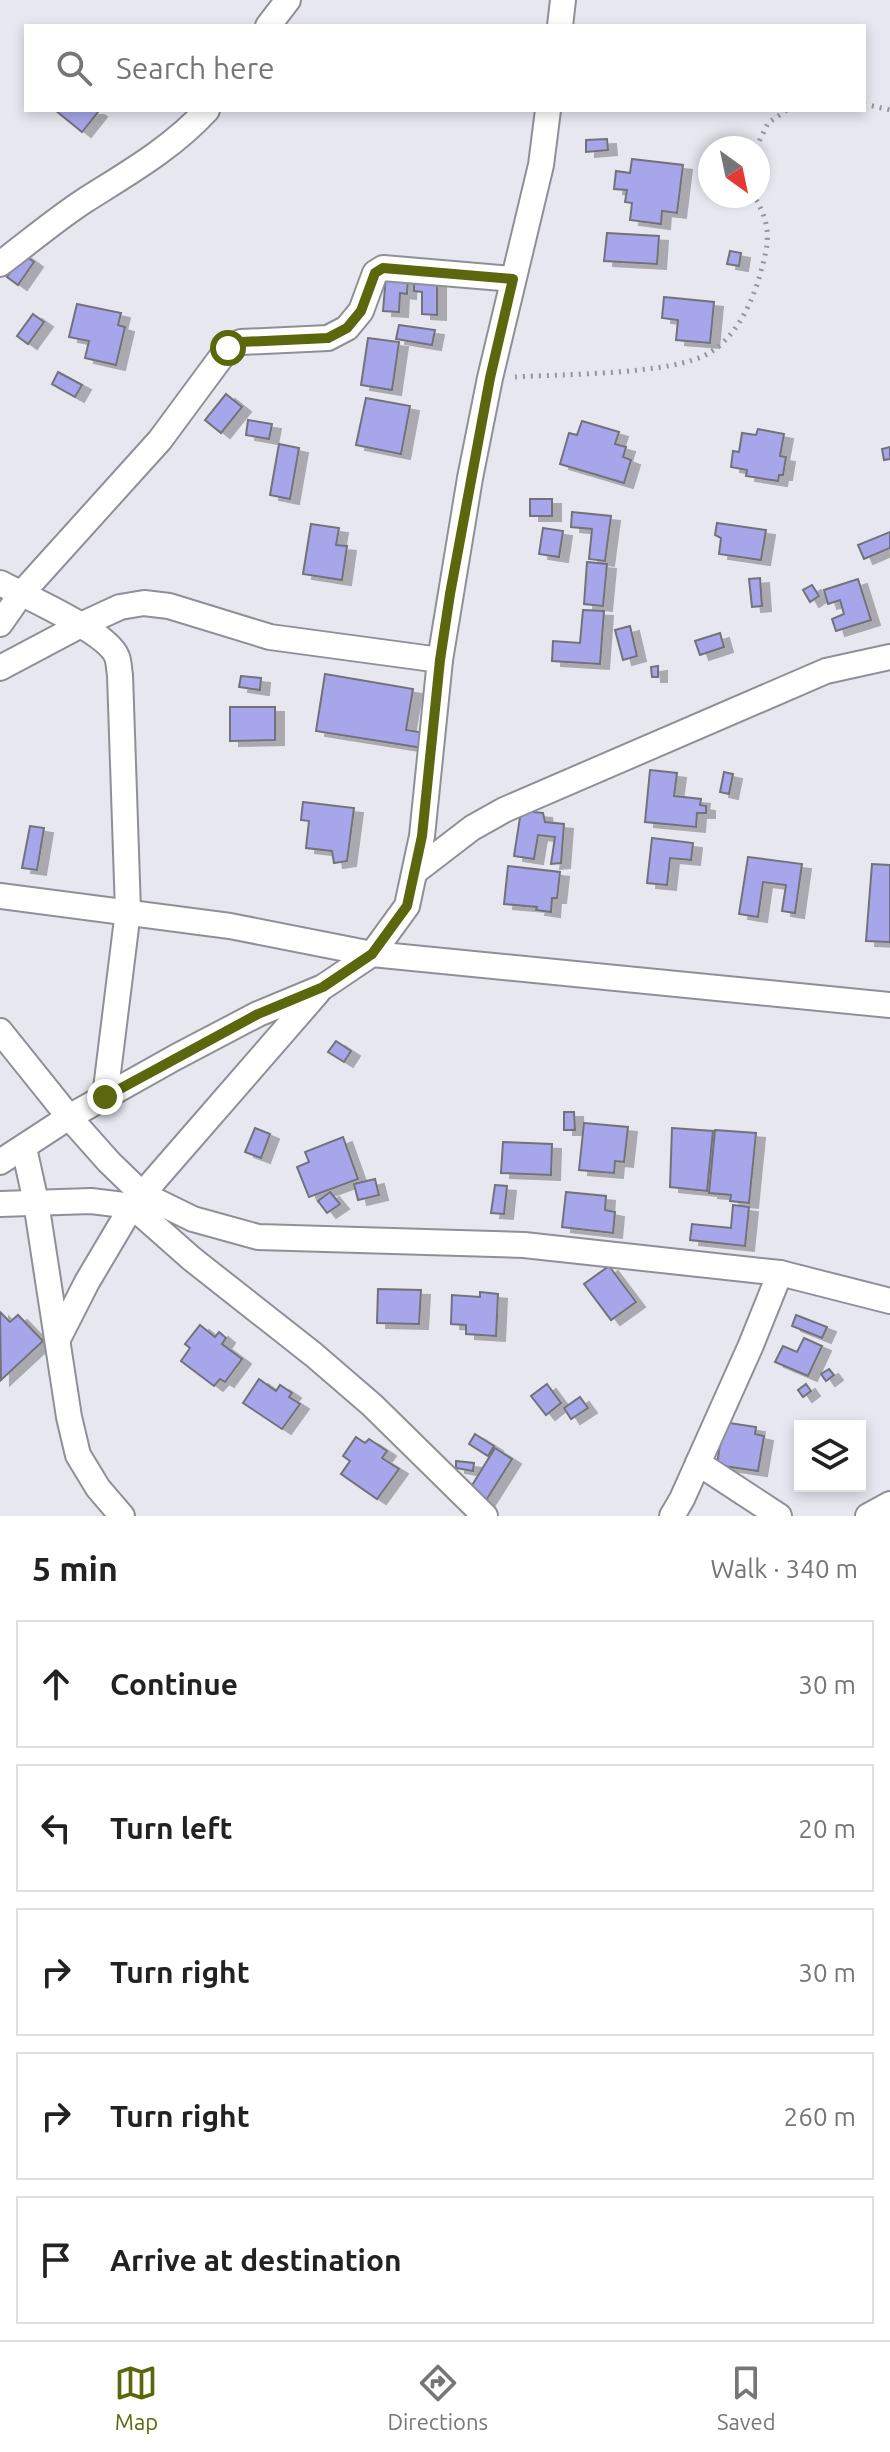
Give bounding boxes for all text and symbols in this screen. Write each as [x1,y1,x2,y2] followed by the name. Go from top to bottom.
[24,24,866,112] search box
[52,46,96,90] icon: search
[116,51,275,85] text: Search here
[698,136,770,208] north arrow
[210,330,246,366] route start
[87,1079,123,1115] route end
[794,1420,866,1492] map controls
[794,1420,866,1492] button: layers
[32,1549,118,1587] text: 5 min
[710,1554,858,1583] text: Walk · 340 m
[34,1662,78,1706] icon: ahead
[110,1667,238,1701] text: Continue
[798,1670,856,1699] text: 30 m
[34,1806,78,1850] icon: left
[110,1811,232,1845] text: Turn left
[798,1814,856,1843] text: 20 m
[34,1950,78,1994] icon: right
[110,1955,250,1989] text: Turn right
[798,1958,856,1987] text: 30 m
[34,2094,78,2138] icon: right
[110,2099,250,2133] text: Turn right
[784,2102,856,2131] text: 260 m
[34,2238,78,2282] icon: arrive
[110,2243,402,2277] text: Arrive at destination
[114,2361,158,2434] tab: Map
[387,2361,488,2434] tab: Directions
[717,2361,776,2434] tab: Saved

